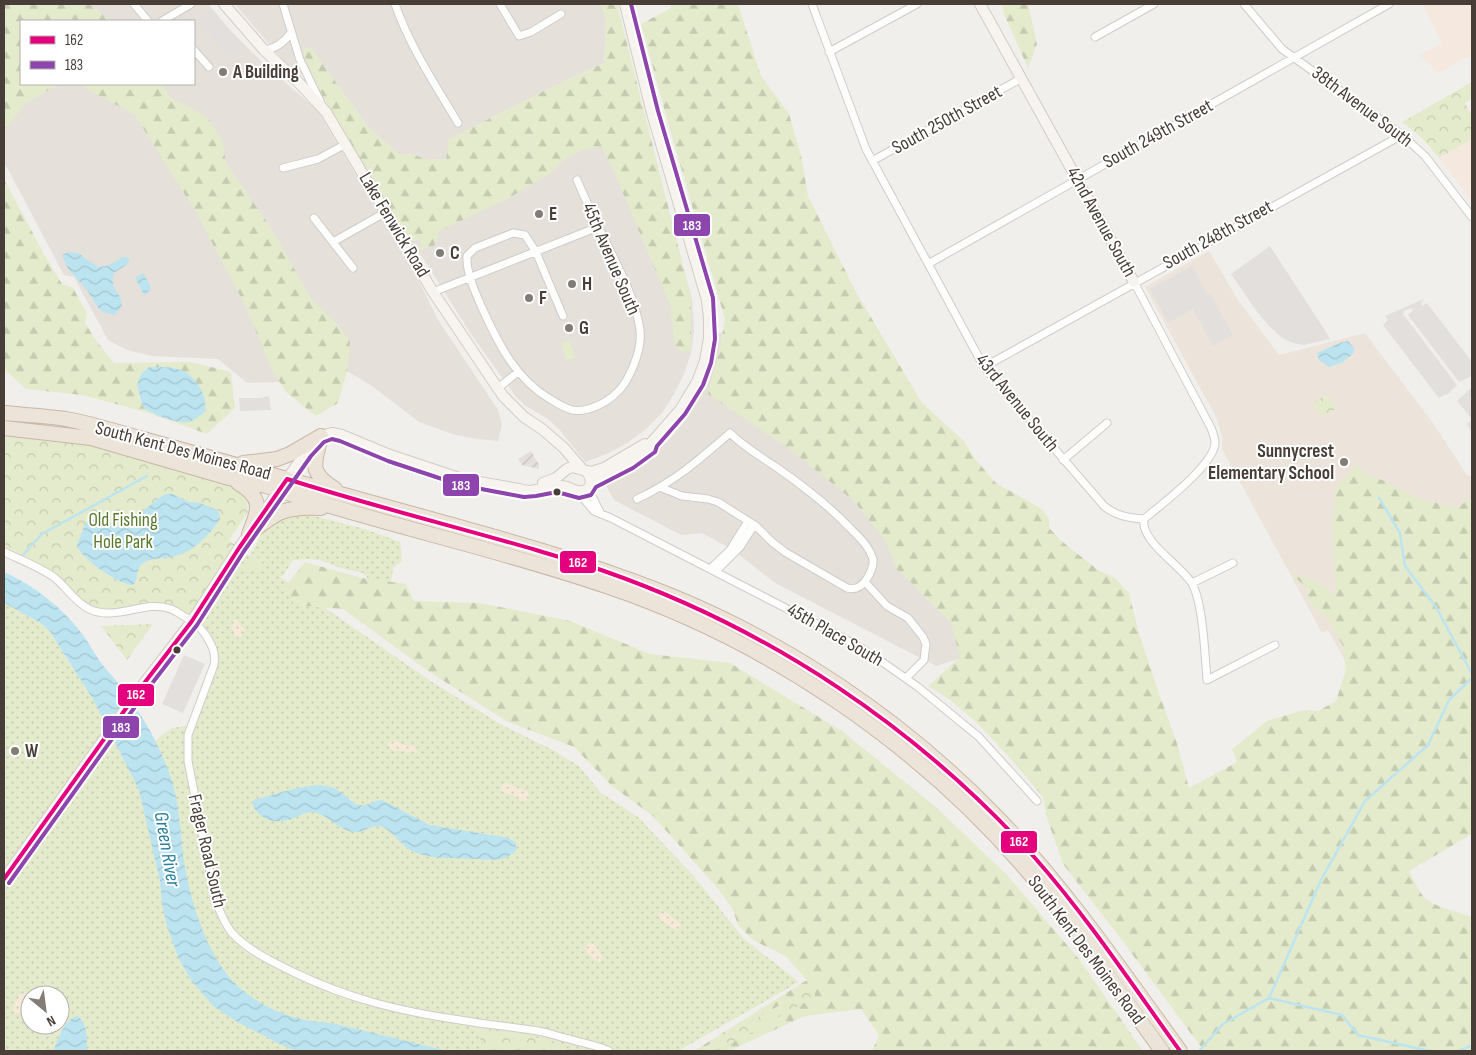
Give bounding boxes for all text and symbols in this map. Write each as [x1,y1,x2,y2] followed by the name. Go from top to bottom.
[20,20,195,85] legend
[65,31,83,50] text: 162
[65,56,83,75] text: 183
[232,61,299,84] place label: A Building
[1307,62,1417,152] street label: 38th Avenue South
[217,66,229,78] marker: A Building
[888,80,1006,160] street label: South 250th Street
[1099,94,1217,174] street label: South 249th Street
[1061,163,1141,281] street label: 42nd Avenue South
[354,168,434,282] street label: Lake Fenwick Road
[1159,195,1277,275] street label: South 248th Street
[577,199,645,319] street label: 45th Avenue South
[549,203,557,226] place label: E
[533,208,545,220] marker: E
[673,213,711,237] line badge: 183
[683,217,701,234] text: 183
[450,242,460,265] place label: C
[434,247,446,259] marker: C
[582,273,592,296] place label: H
[566,278,578,290] marker: H
[539,287,547,310] place label: F
[523,292,535,304] marker: F
[579,317,589,340] place label: G
[563,322,575,334] marker: G
[970,349,1064,457] street label: 43rd Avenue South
[93,417,273,485] street label: South Kent Des Moines Road
[1208,440,1334,485] place label: Sunnycrest Elementary School
[1338,456,1350,468] marker: Sunnycrest Elementary School
[442,473,480,497] line badge: 183
[452,477,470,494] text: 183
[552,487,562,497] unlabelled marker
[88,509,158,554] park label: Old Fishing Hole Park
[559,550,597,574] line badge: 162
[569,554,587,571] text: 162
[783,598,887,672] street label: 45th Place South
[172,645,182,655] unlabelled marker
[117,683,155,707] line badge: 162
[127,686,145,703] text: 162
[102,715,140,739] line badge: 183
[112,719,130,736] text: 183
[25,740,39,763] place label: W
[9,745,21,757] marker: W
[183,792,231,910] street label: Frager Road South
[149,810,186,890] water label: Green River
[1000,830,1038,854] line badge: 162
[1010,833,1028,850] text: 162
[1022,871,1150,1029] street label: South Kent Des Moines Road
[20,985,70,1035] north arrow
[44,1012,58,1030] text: N

